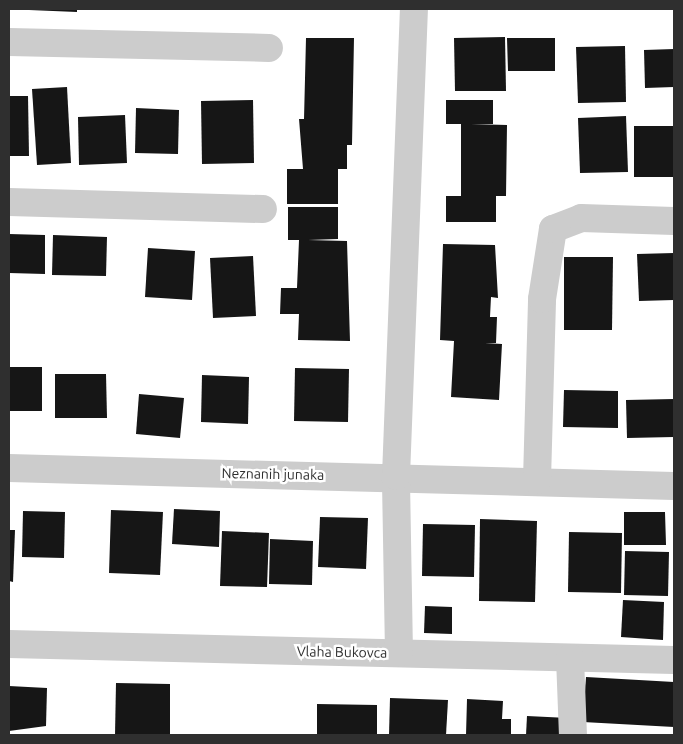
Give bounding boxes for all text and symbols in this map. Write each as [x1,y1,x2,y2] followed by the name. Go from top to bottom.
[221,465,325,483] street label: Neznanih junaka
[297,643,387,661] street label: Vlaha Bukovca

